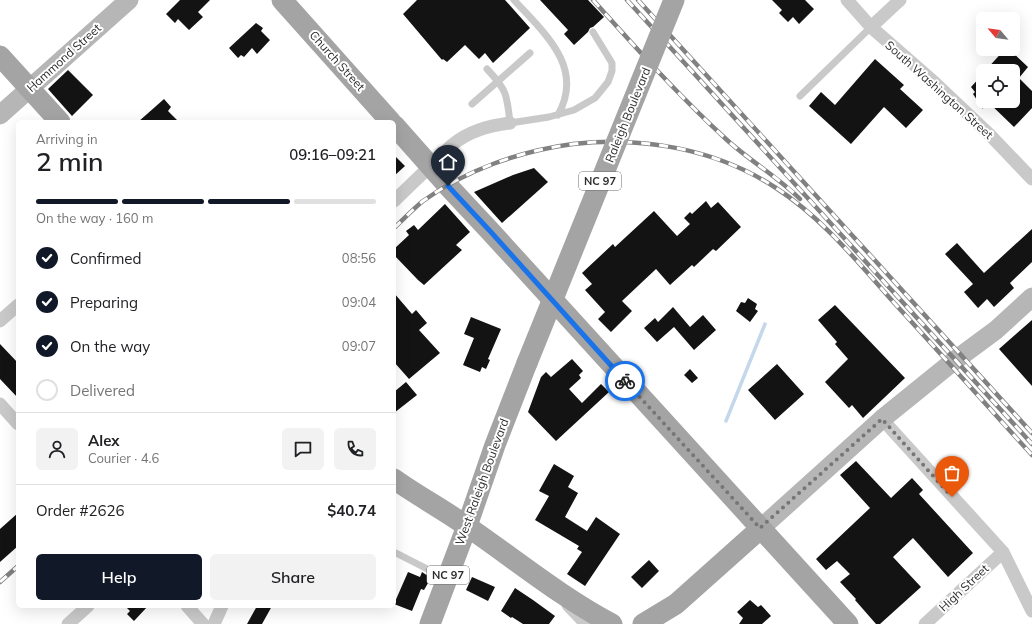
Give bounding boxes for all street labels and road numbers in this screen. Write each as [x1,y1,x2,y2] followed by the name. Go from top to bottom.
[23,20,104,95] street label: Hammond Street
[306,28,368,94] street label: Church Street
[882,37,996,142] street label: South Washington Street
[602,65,653,165] street label: Raleigh Boulevard
[579,172,621,190] road number: NC 97
[452,416,511,547] street label: West Raleigh Boulevard
[936,561,992,614] street label: High Street
[427,566,469,584] road number: NC 97

